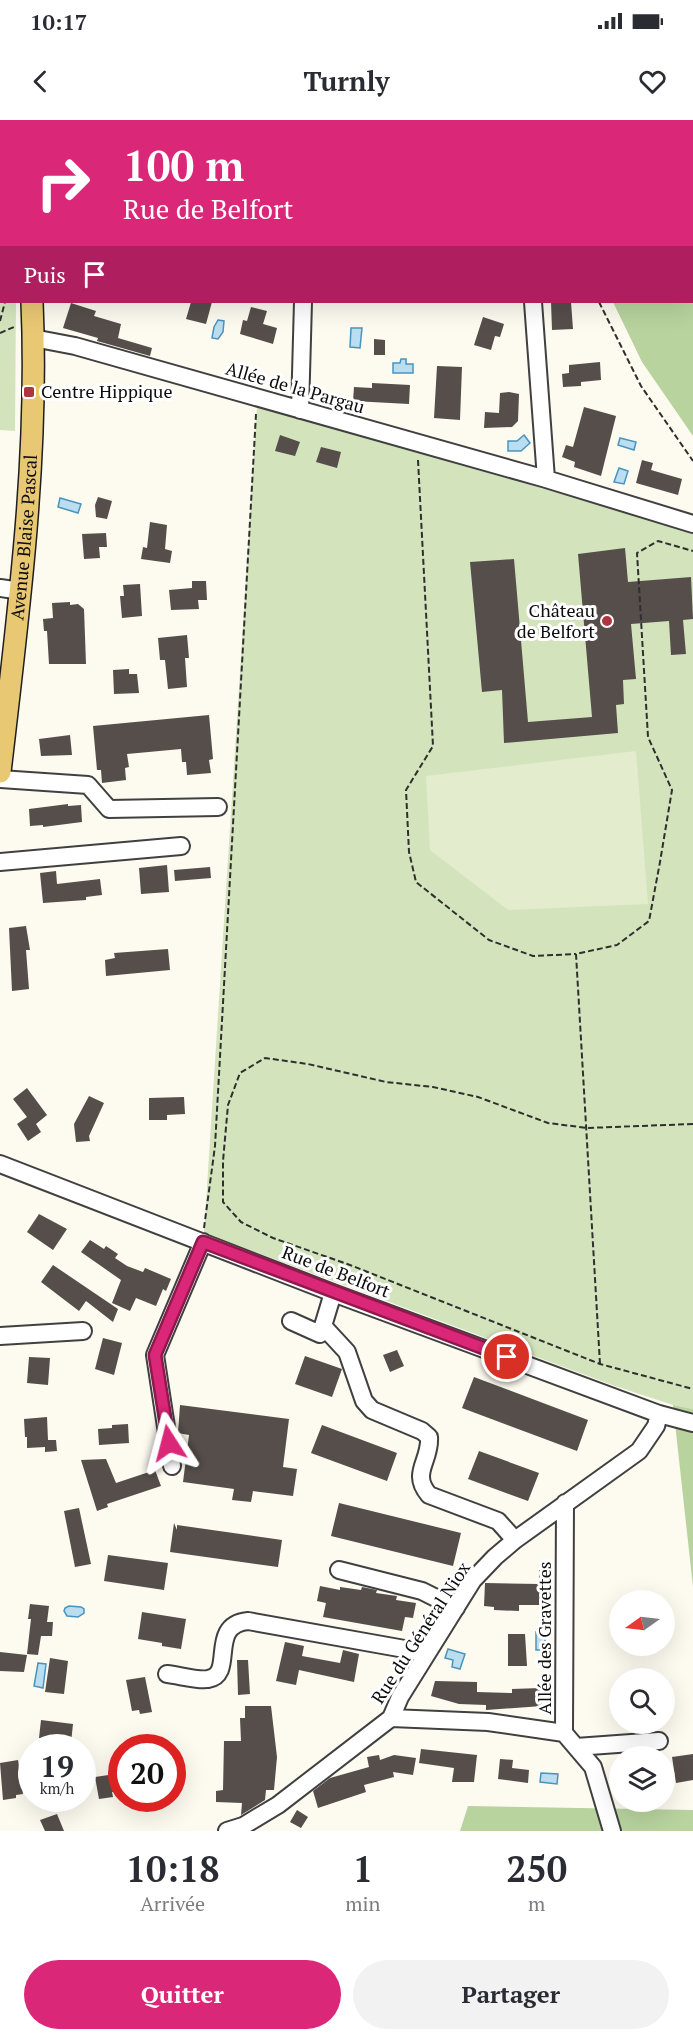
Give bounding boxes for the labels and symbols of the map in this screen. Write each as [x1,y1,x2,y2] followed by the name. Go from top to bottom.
[223,356,368,418] street label: Allée de la Pargau
[41,379,173,403] place label: Centre Hippique
[22,385,36,399] marker: Centre Hippique
[4,454,42,621] street label: Avenue Blaise Pascal
[517,598,595,643] place label: Château de Belfort
[600,614,614,628] marker: Château de Belfort
[279,1240,394,1303] street label: Rue de Belfort
[481,1331,532,1382] pin
[137,1411,201,1475] position arrow
[365,1556,475,1708] street label: Rue du Général Niox
[532,1561,556,1715] street label: Allée des Gravettes
[609,1590,675,1656] north arrow
[108,1734,186,1812] speed limit sign: 20

